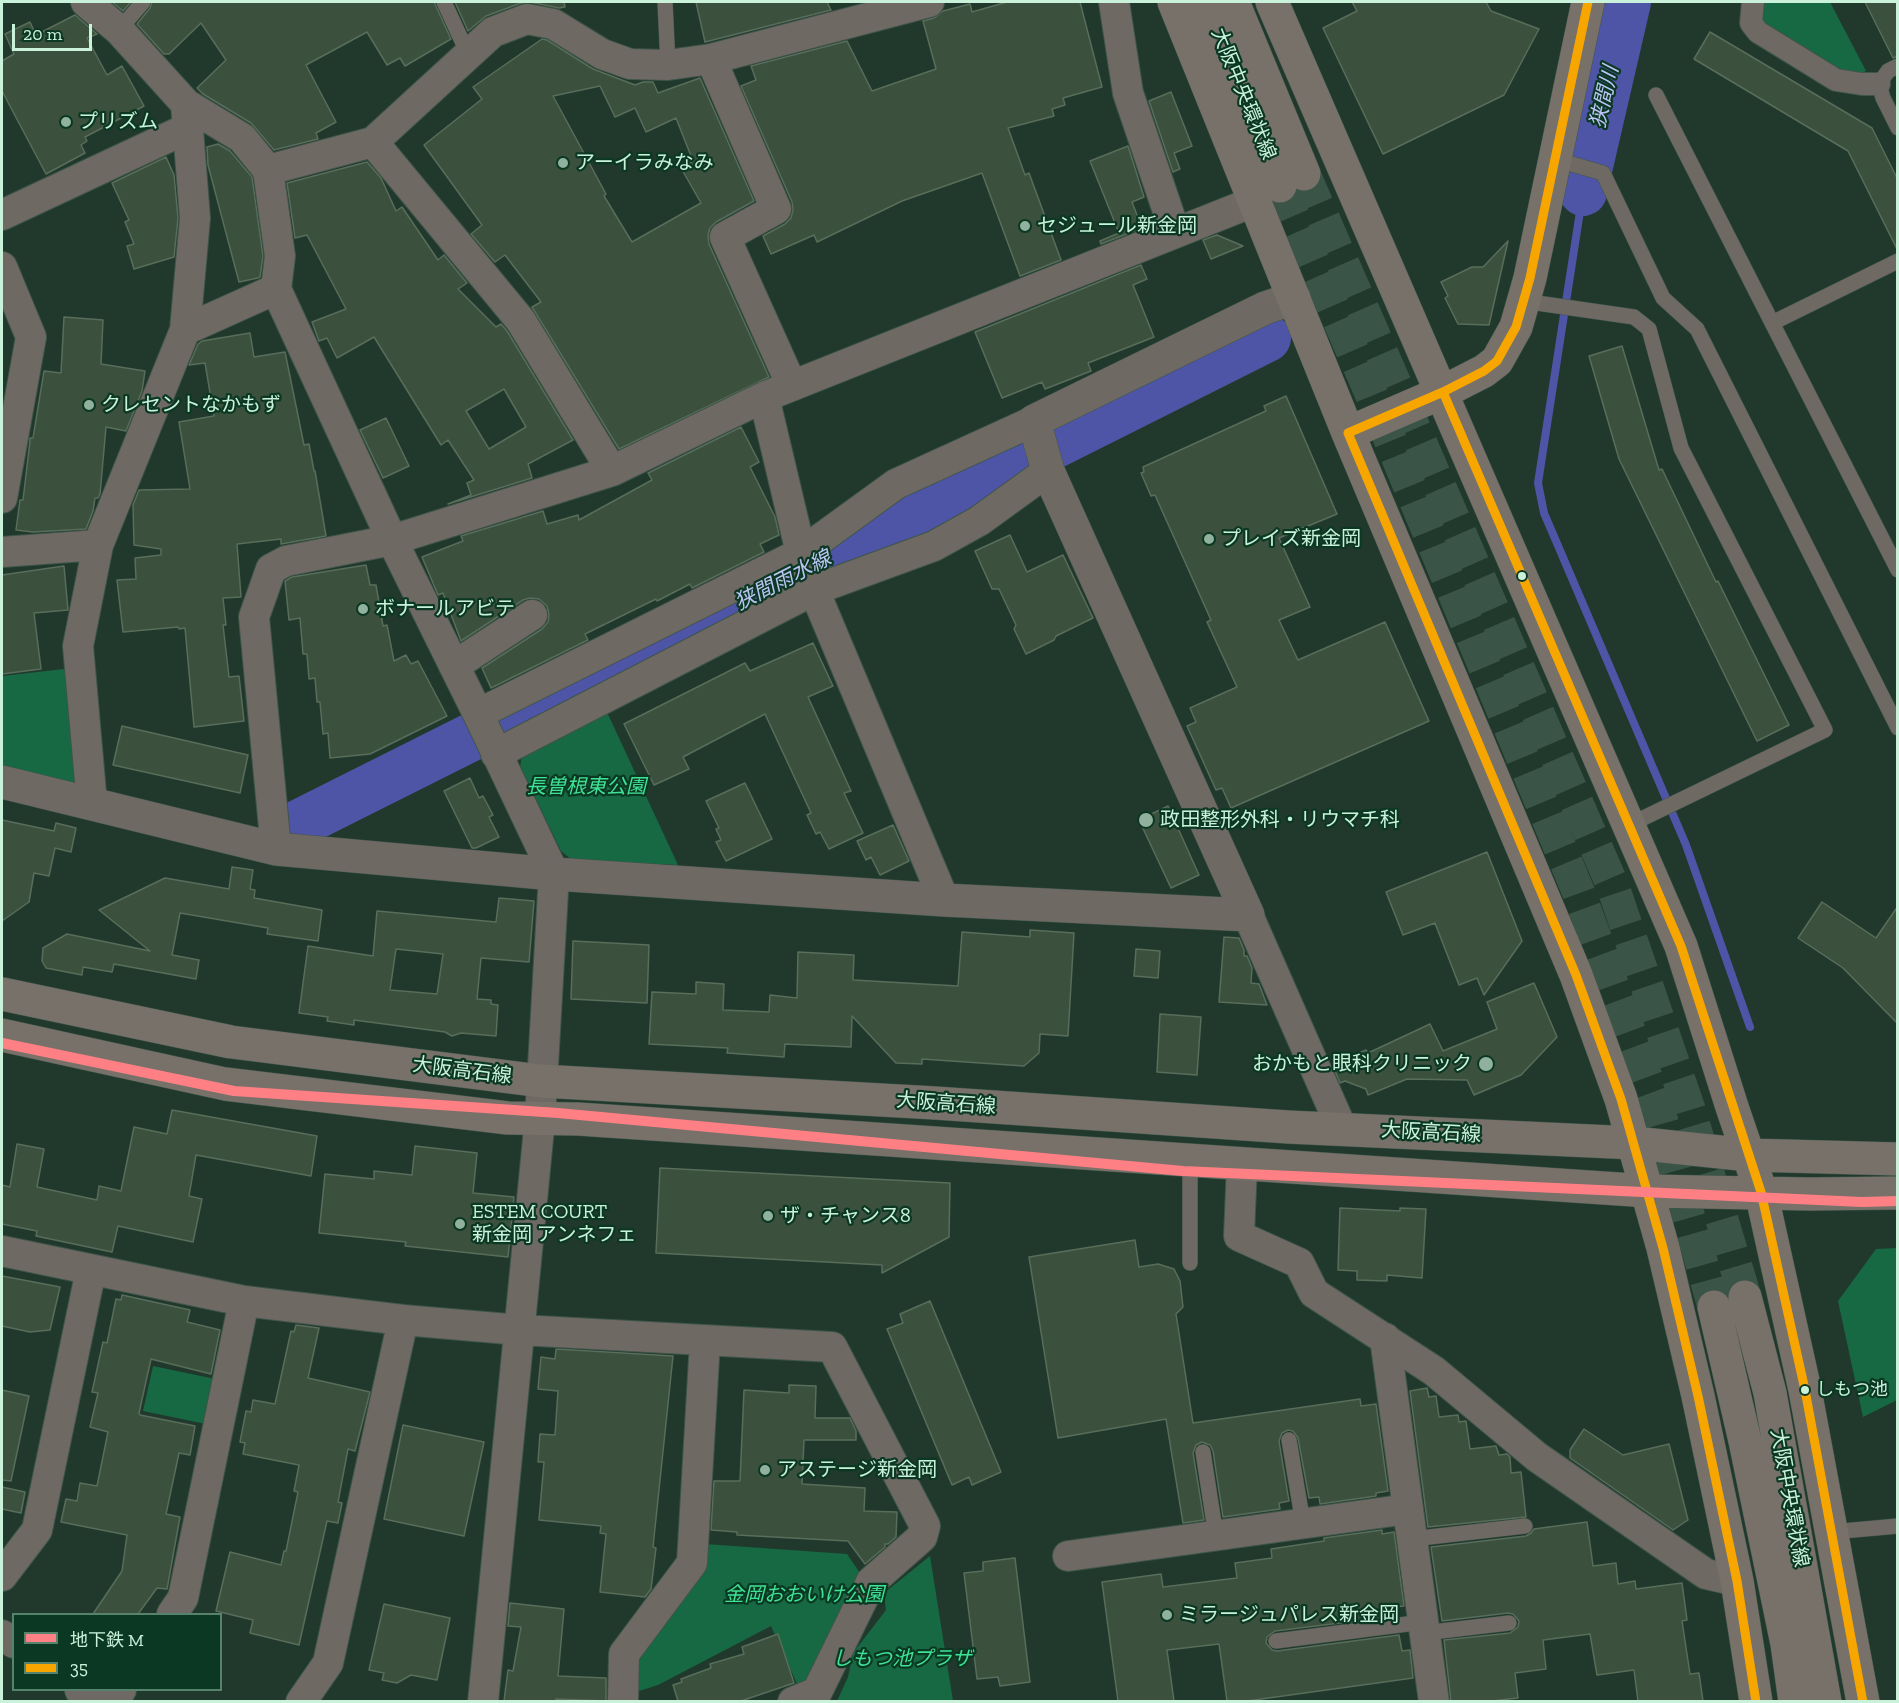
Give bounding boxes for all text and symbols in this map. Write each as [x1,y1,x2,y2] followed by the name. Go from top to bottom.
[15,12,94,50] scale bar
[23,23,62,45] text: 20 m
[1206,25,1280,163] street label: 大阪中央環状線
[1586,63,1624,131] water label: 狭間川
[78,110,158,134] place label: プリズム
[59,115,73,129] marker: プリズム
[575,151,714,175] place label: アーイラみなみ
[556,156,570,170] marker: アーイラみなみ
[1037,214,1197,238] place label: セジュール新金岡
[1018,219,1032,233] marker: セジュール新金岡
[101,393,281,417] place label: クレセントなかもず
[82,398,96,412] marker: クレセントなかもず
[1221,527,1361,551] place label: プレイズ新金岡
[1202,532,1216,546] marker: プレイズ新金岡
[731,546,835,616] water label: 狭間雨水線
[1516,570,1528,582] unlabelled marker
[375,597,515,621] place label: ボナールアビテ
[356,602,370,616] marker: ボナールアビテ
[526,775,646,799] park label: 長曽根東公園
[1160,808,1400,832] place label: 政田整形外科・リウマチ科
[1137,811,1155,829] marker: 政田整形外科・リウマチ科
[1252,1052,1472,1076] place label: おかもと眼科クリニック
[411,1053,513,1089] street label: 大阪高石線
[1477,1055,1495,1073] marker: おかもと眼科クリニック
[895,1089,997,1119] street label: 大阪高石線
[1380,1118,1482,1148] street label: 大阪高石線
[472,1200,637,1247] place label: ESTEM COURT 新金岡 アンネフェ
[780,1204,911,1228] place label: ザ・チャンス8
[761,1209,775,1223] marker: ザ・チャンス8
[453,1217,467,1231] marker: ESTEM COURT 新金岡 アンネフェ
[1816,1379,1888,1401] place label: しもつ池
[1799,1384,1811,1396] marker: しもつ池
[1765,1427,1813,1569] street label: 大阪中央環状線
[777,1458,937,1482] place label: アステージ新金岡
[758,1463,772,1477] marker: アステージ新金岡
[724,1583,884,1607] park label: 金岡おおいけ公園
[1179,1603,1399,1627] place label: ミラージュパレス新金岡
[1160,1608,1174,1622] marker: ミラージュパレス新金岡
[12,1613,222,1691] legend
[70,1629,144,1651] text: 地下鉄 M
[832,1647,972,1671] park label: しもつ池プラザ
[70,1657,88,1679] text: 35

